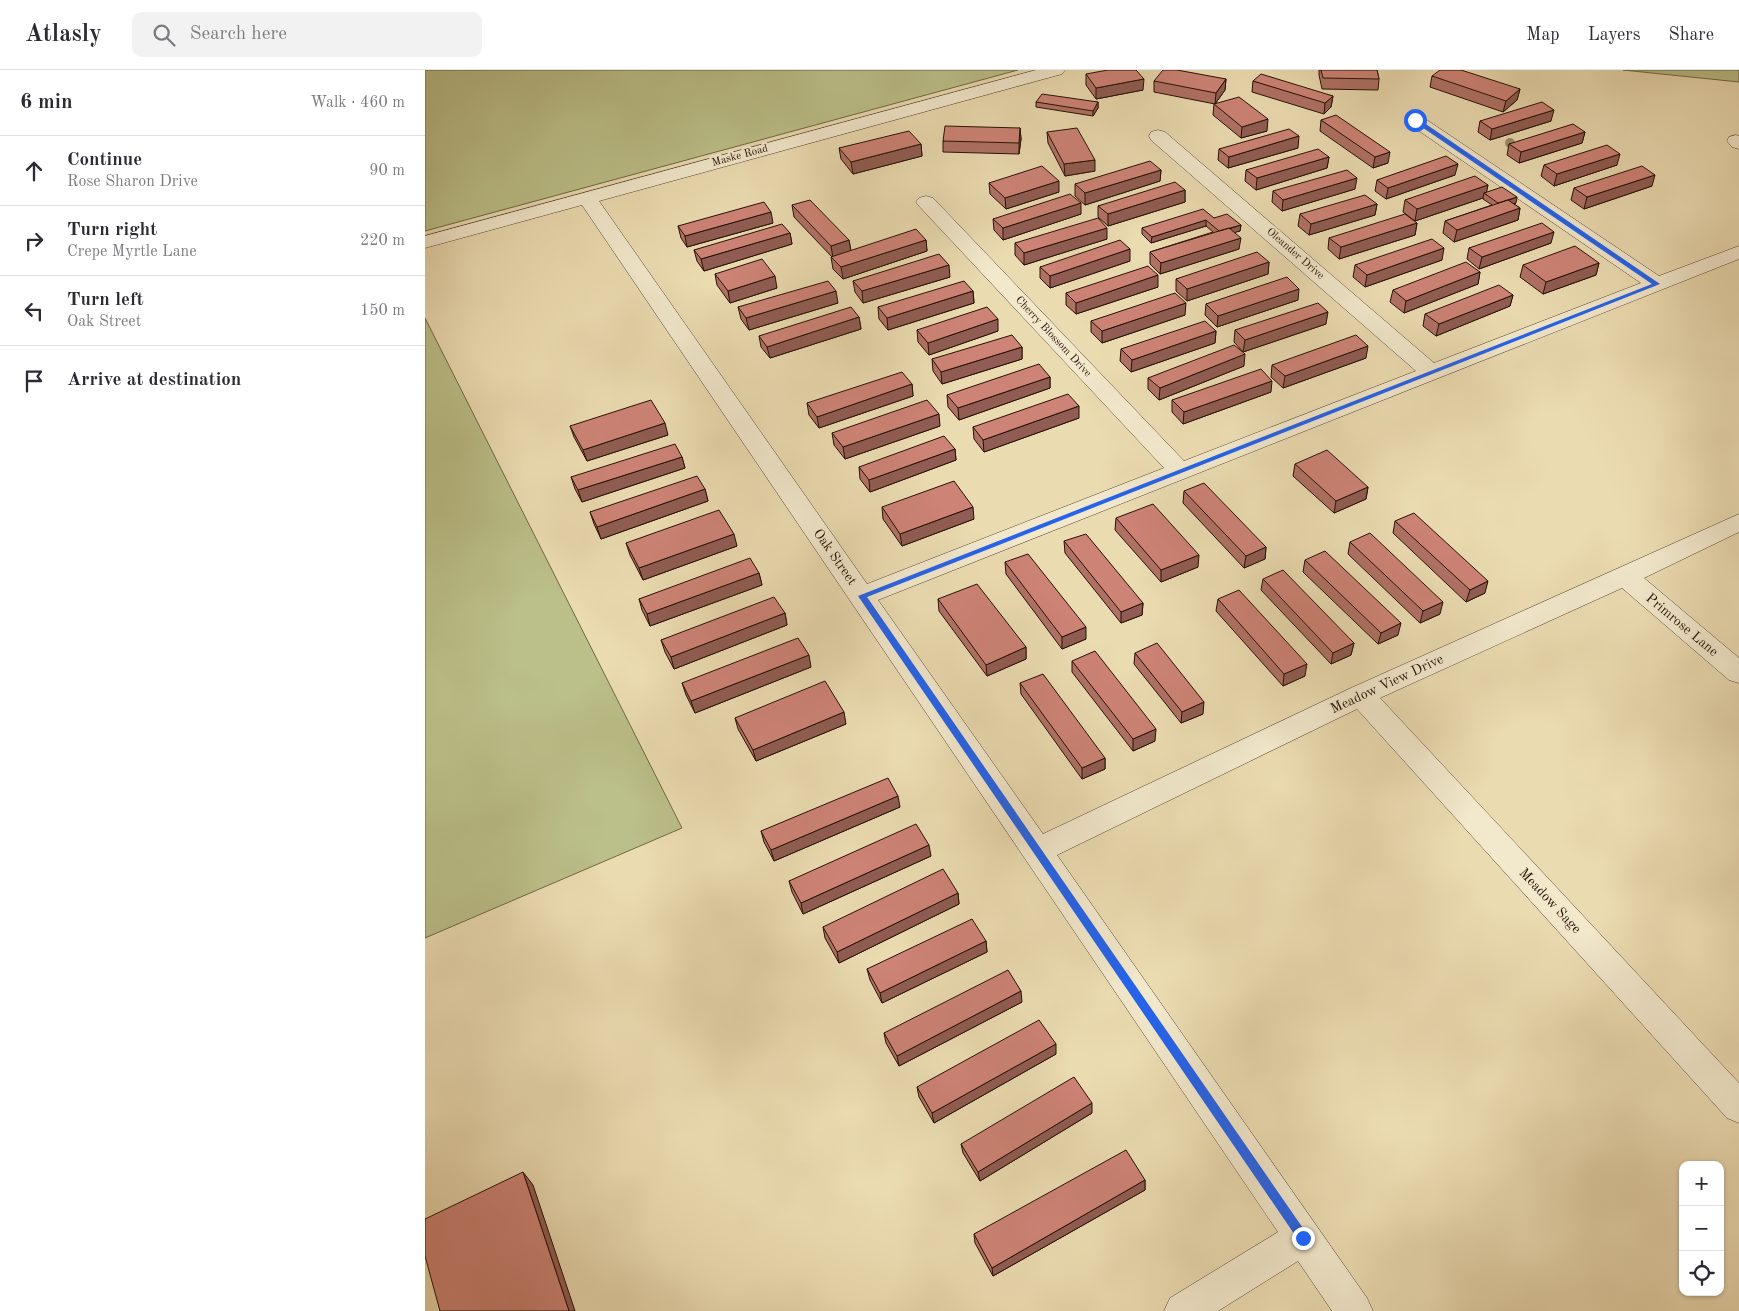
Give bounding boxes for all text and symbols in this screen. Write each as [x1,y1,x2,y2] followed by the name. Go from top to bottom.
[132,12,482,57] search box
[150,21,178,49] icon: search
[25,23,102,47] text: Atlasly
[190,25,287,44] text: Search here
[1526,26,1560,44] text: Map
[1588,26,1640,44] text: Layers
[1668,26,1714,44] text: Share
[20,92,73,113] text: 6 min
[310,95,405,111] text: Walk · 460 m
[1404,109,1427,132] route start
[711,143,770,169] street label: Maske Road
[67,151,142,170] text: Continue
[20,157,48,185] icon: ahead
[369,163,405,179] text: 90 m
[67,174,198,190] text: Rose Sharon Drive
[67,221,157,240] text: Turn right
[1264,226,1326,282] street label: Oleander Drive
[20,227,48,255] icon: right
[360,233,405,249] text: 220 m
[67,244,197,260] text: Crepe Myrtle Lane
[67,291,144,310] text: Turn left
[1013,295,1093,379] street label: Cherry Blossom Drive
[20,297,48,325] icon: left
[360,303,405,319] text: 150 m
[67,314,141,330] text: Oak Street
[20,367,48,395] icon: arrive
[67,371,241,390] text: Arrive at destination
[811,526,859,588] street label: Oak Street
[1643,591,1721,659] street label: Primrose Lane
[1328,652,1446,716] street label: Meadow View Drive
[1516,866,1584,936] street label: Meadow Sage
[1679,1161,1724,1296] map controls
[1679,1161,1724,1206] button: +
[1679,1206,1724,1251] button: −
[1292,1227,1315,1250] route end
[1679,1251,1724,1296] button: locate

